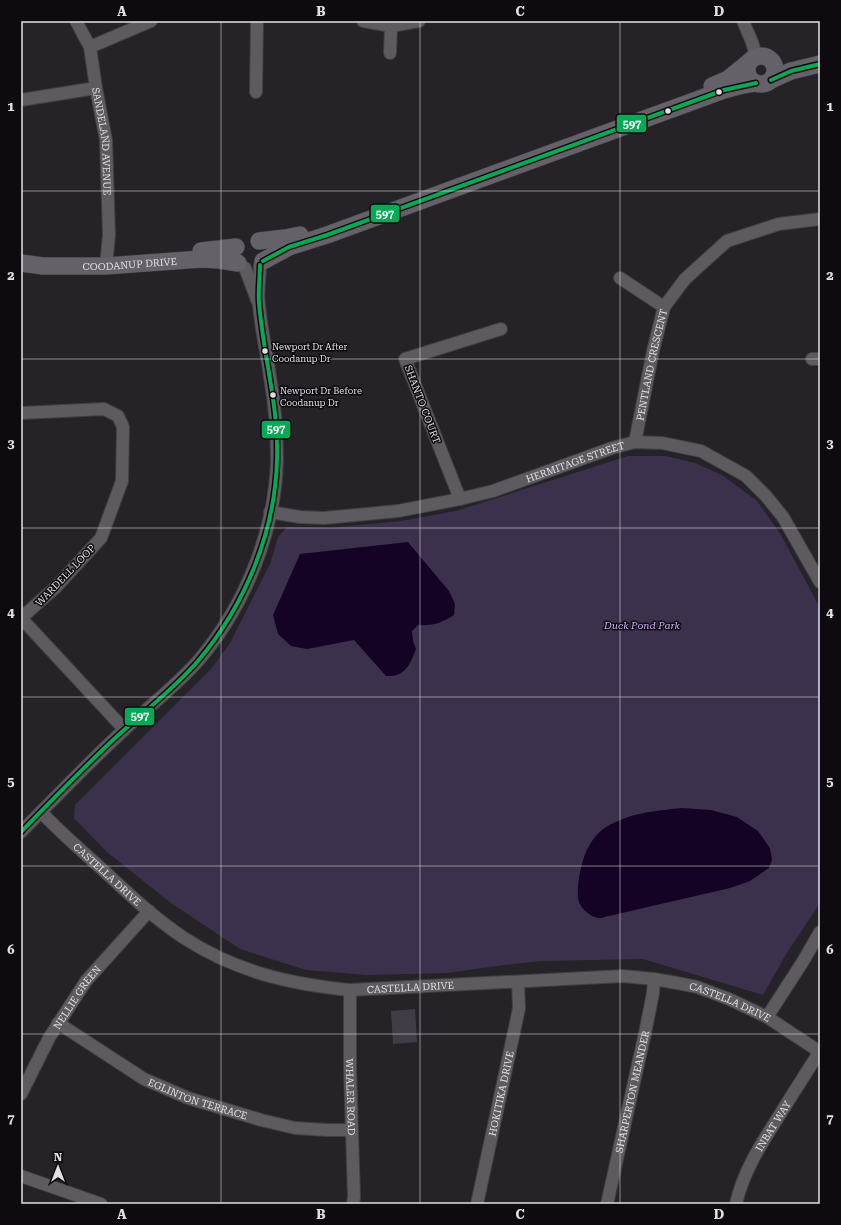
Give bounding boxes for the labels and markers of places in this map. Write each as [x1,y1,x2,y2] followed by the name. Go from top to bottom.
[714,87,724,97] unlabelled marker
[663,106,673,116] unlabelled marker
[272,342,348,364] place label: Newport Dr After Coodanup Dr
[260,346,270,356] marker: Newport Dr After Coodanup Dr
[280,386,362,408] place label: Newport Dr Before Coodanup Dr
[268,390,278,400] marker: Newport Dr Before Coodanup Dr

